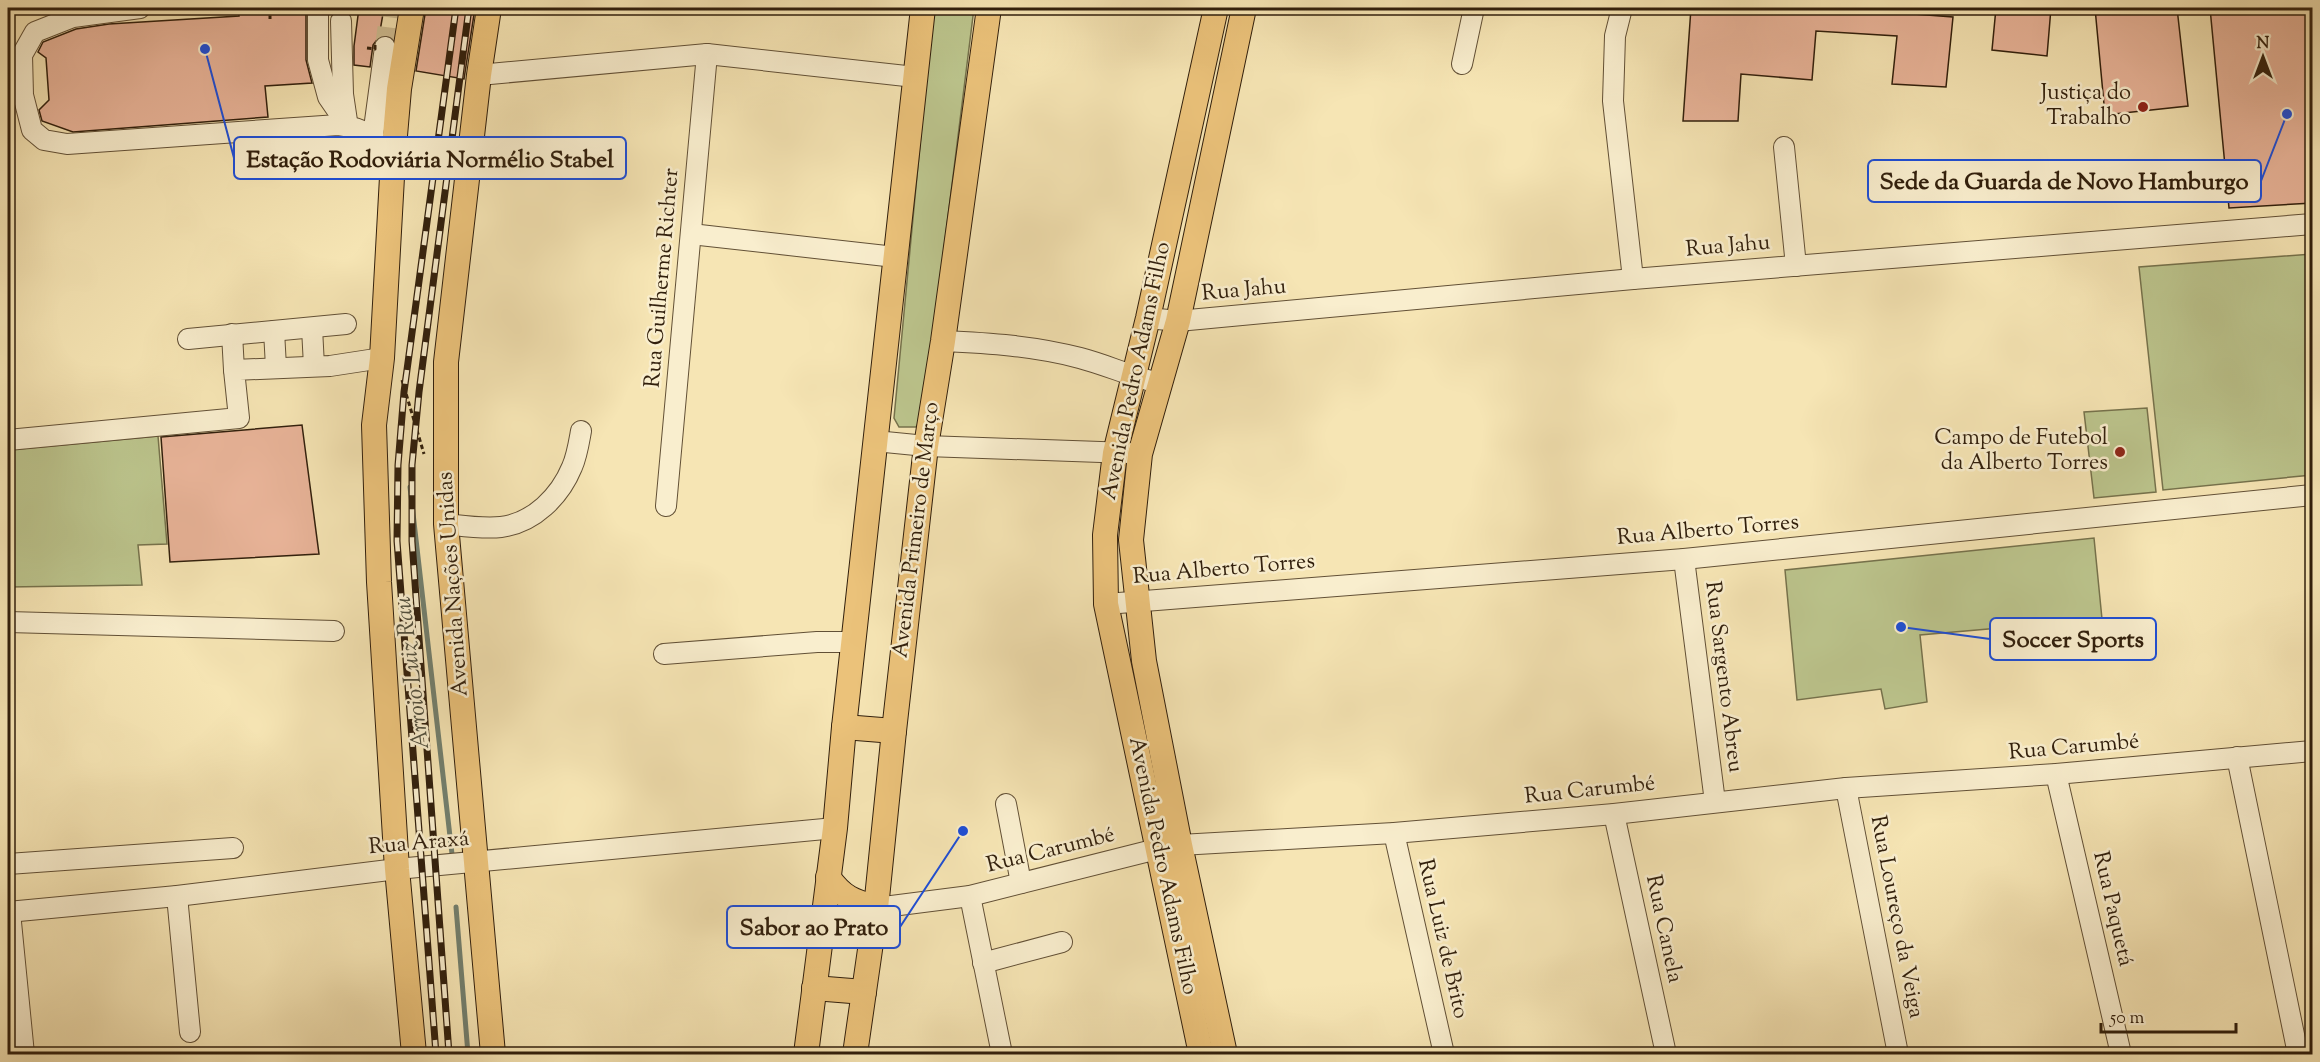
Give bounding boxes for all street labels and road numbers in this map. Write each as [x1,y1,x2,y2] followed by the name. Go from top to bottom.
[637,167,689,389] street label: Rua Guilherme Richter
[1684,227,1772,267] street label: Rua Jahu
[1094,239,1180,503] street label: Avenida Pedro Adams Filho
[1200,271,1288,311] street label: Rua Jahu
[885,400,949,660] street label: Avenida Primeiro de Março
[430,470,478,698] street label: Avenida Nações Unidas
[1616,507,1800,555] street label: Rua Alberto Torres
[1132,546,1316,594] street label: Rua Alberto Torres
[1695,579,1751,775] street label: Rua Sargento Abreu
[2007,726,2141,770] street label: Rua Carumbé
[1119,734,1205,998] street label: Avenida Pedro Adams Filho
[1523,768,1657,814] street label: Rua Carumbé
[1861,813,1931,1021] street label: Rua Loureço da Veiga
[984,820,1118,882] street label: Rua Carumbé
[367,824,471,864] street label: Rua Araxá
[2083,848,2141,970] street label: Rua Paquetá
[1408,856,1476,1022] street label: Rua Luiz de Brito
[1636,872,1690,986] street label: Rua Canela

